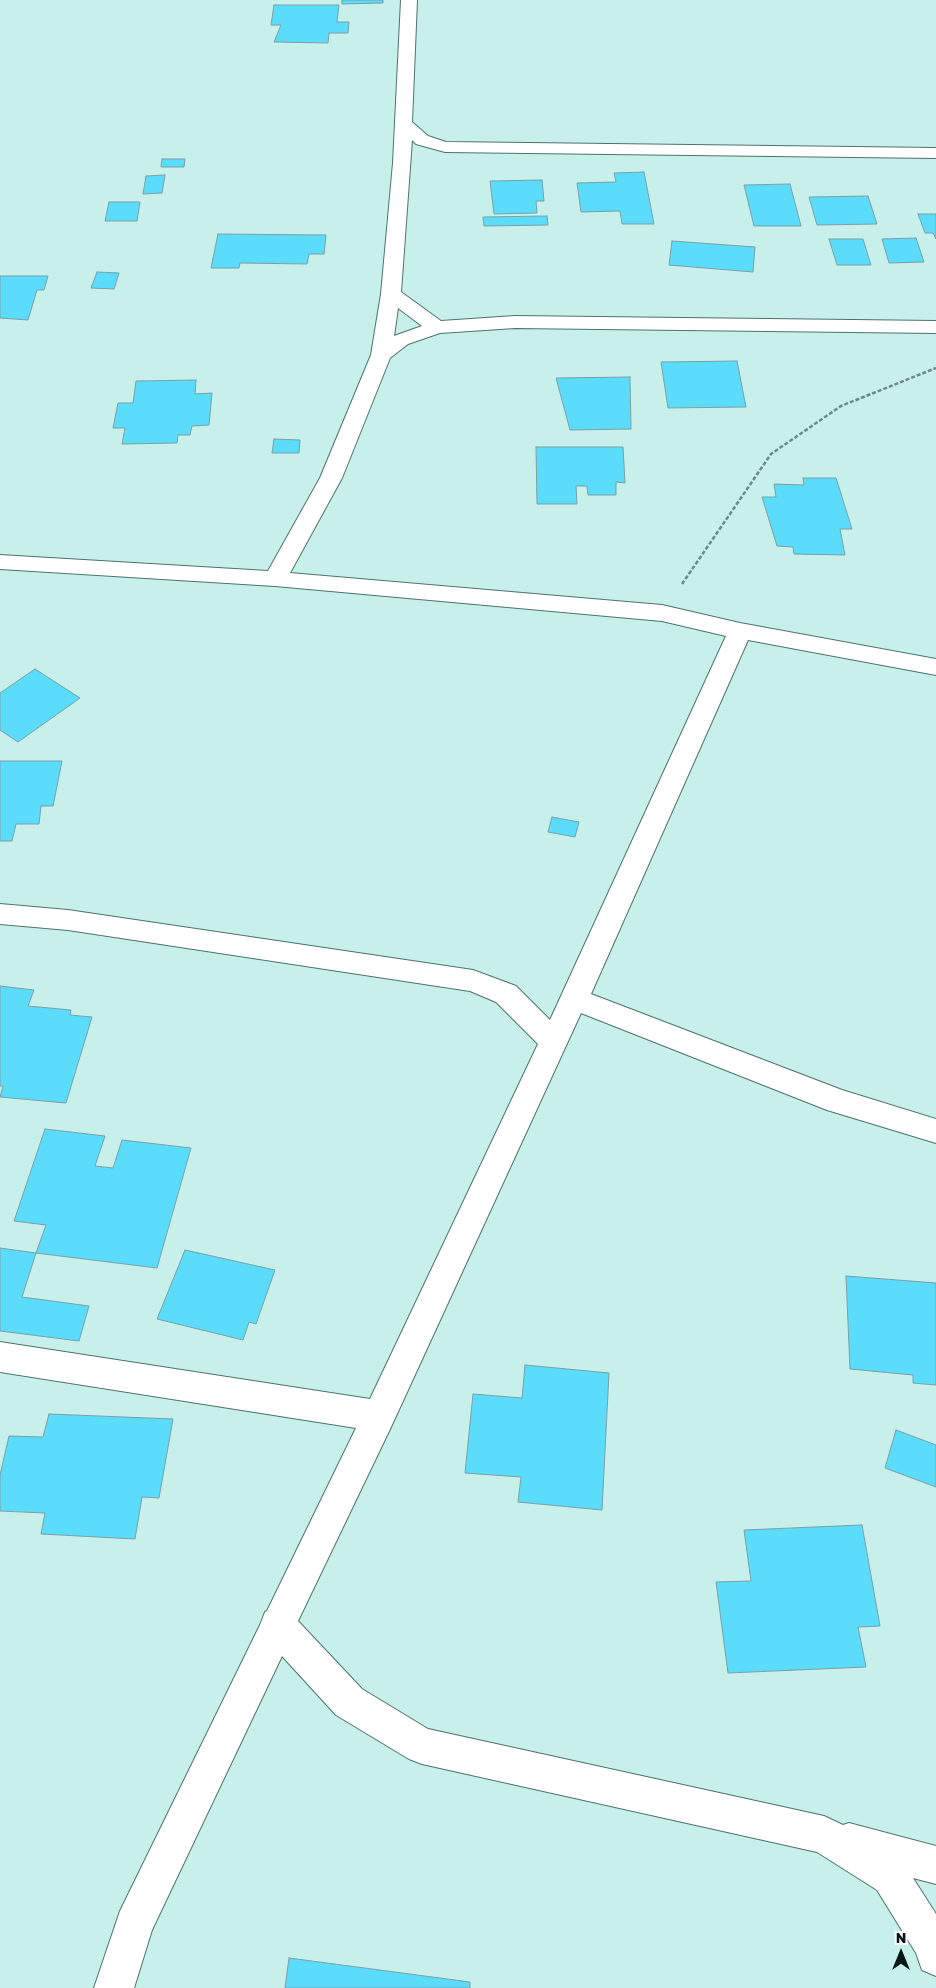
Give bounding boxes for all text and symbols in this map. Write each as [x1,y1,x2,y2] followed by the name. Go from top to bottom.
[876,1928,926,1978] north arrow
[896,1929,906,1946] text: N

